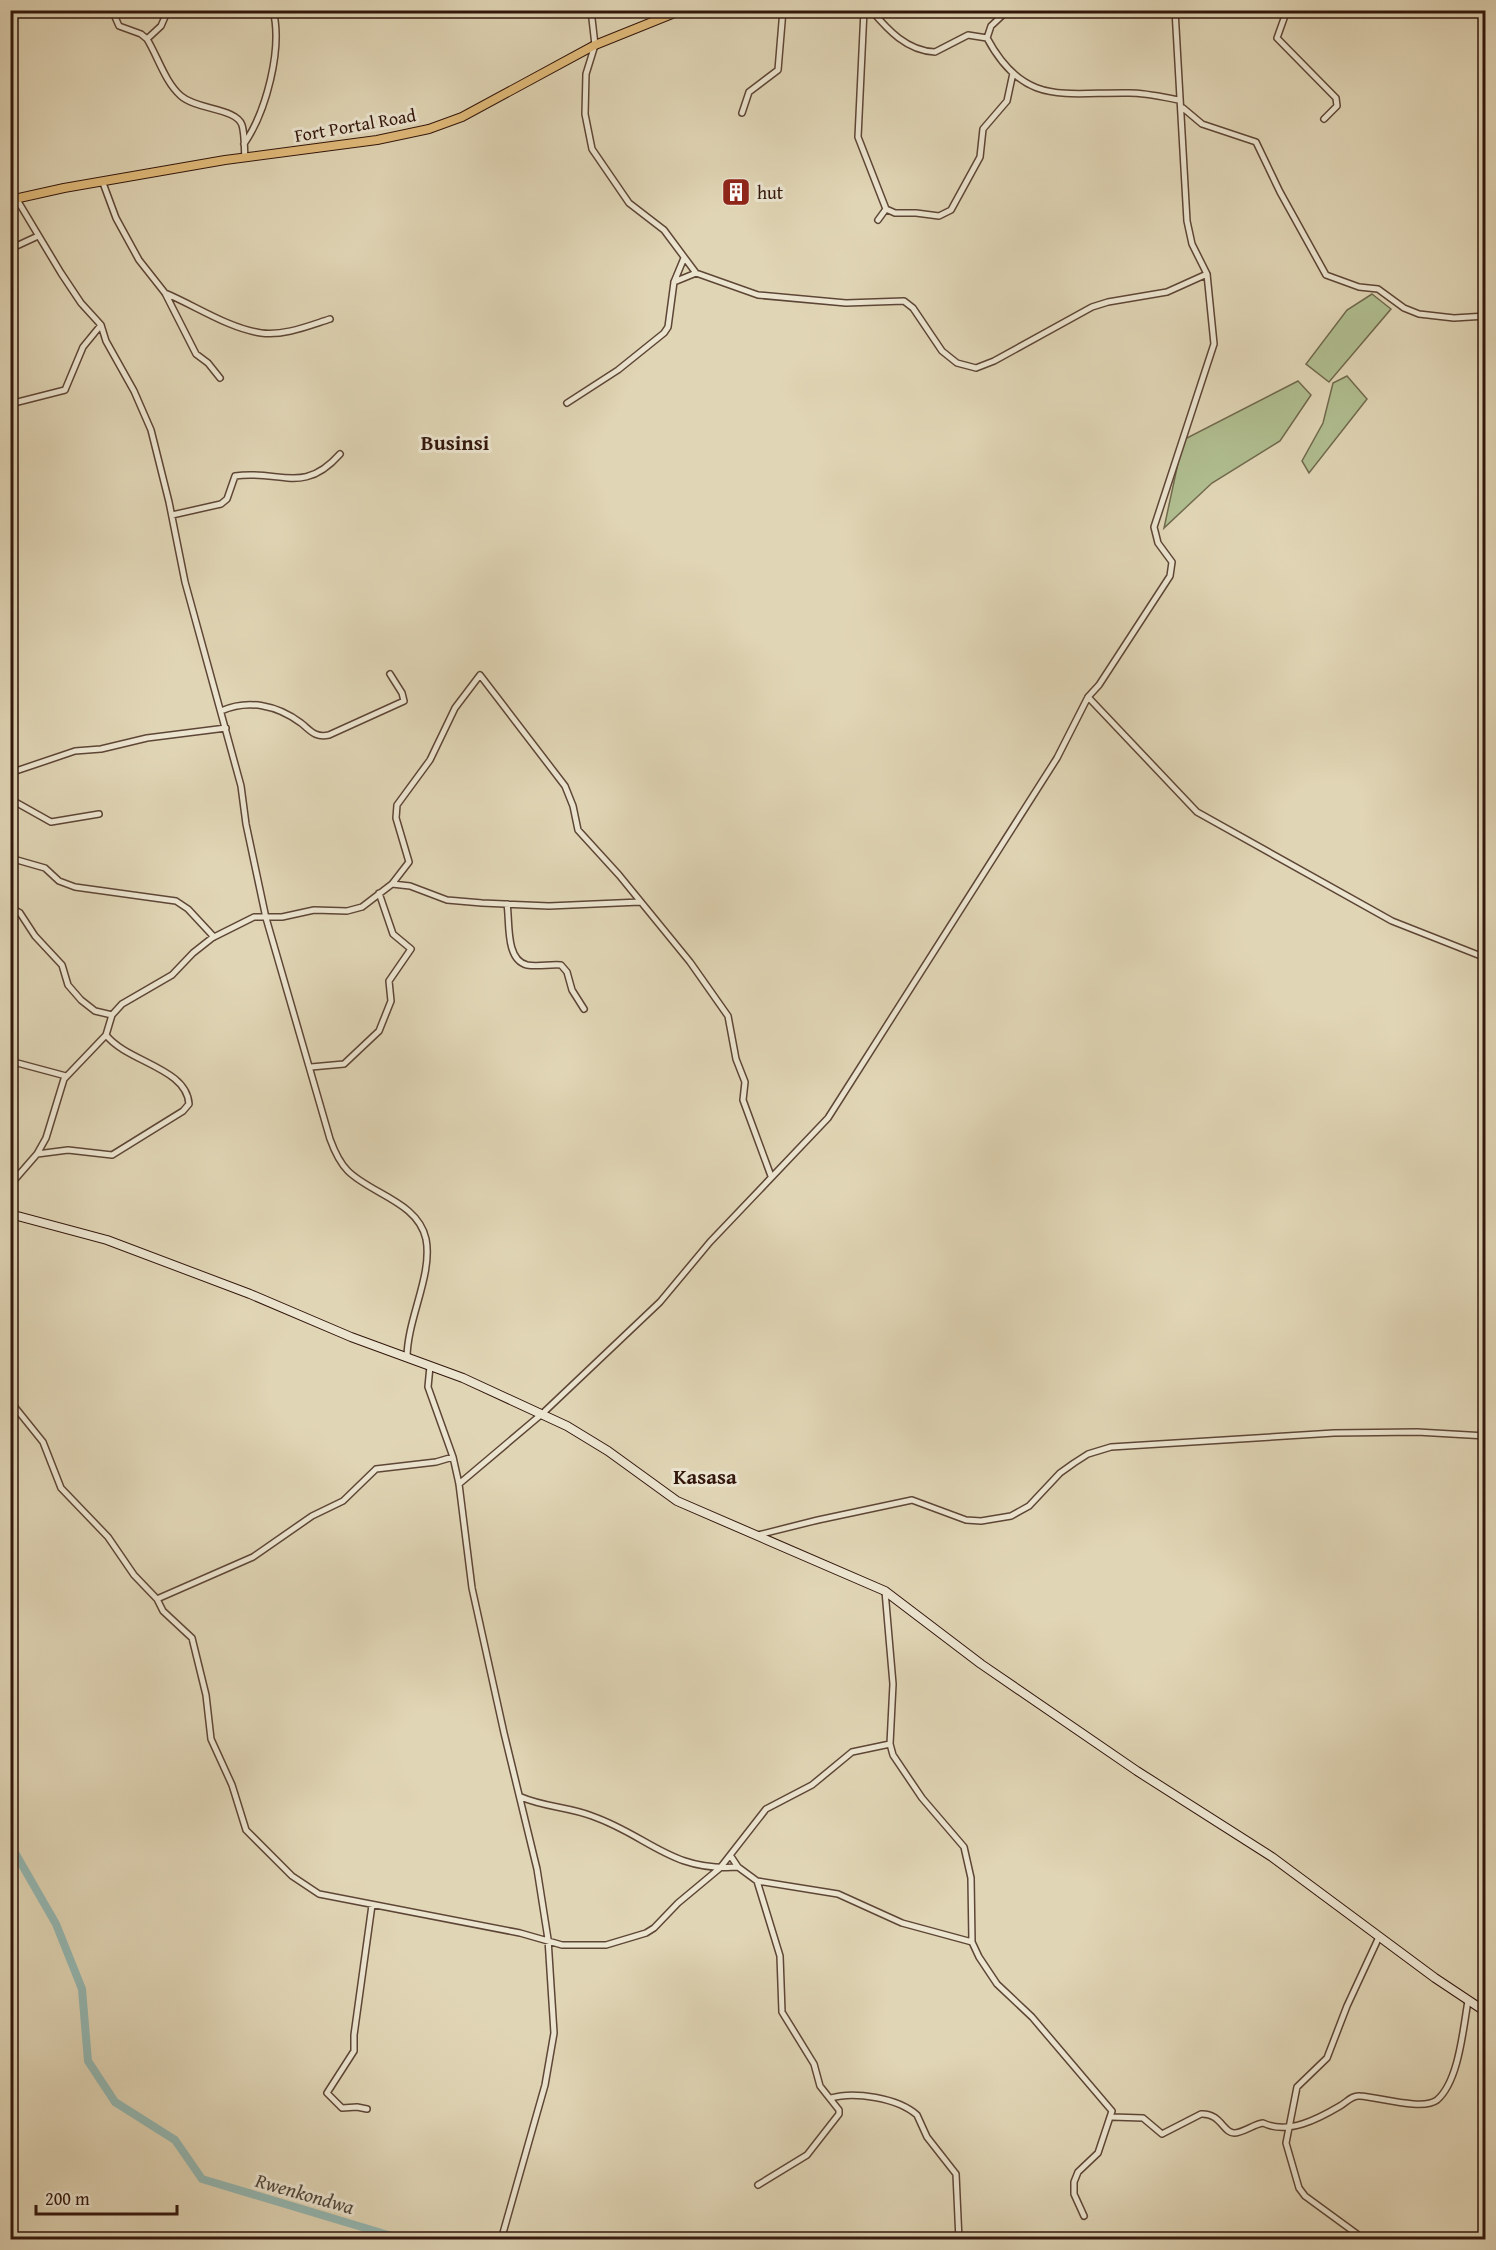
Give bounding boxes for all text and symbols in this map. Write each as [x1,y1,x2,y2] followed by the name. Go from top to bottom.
[292,101,418,149] street label: Fort Portal Road
[720,176,752,208] building icon: hut
[757,179,784,206] place label: hut
[421,427,490,458] district label: Businsi
[673,1461,737,1492] district label: Kasasa
[251,2165,358,2221] water label: Rwenkondwa
[36,2178,177,2216] scale bar
[45,2185,90,2212] text: 200 m

